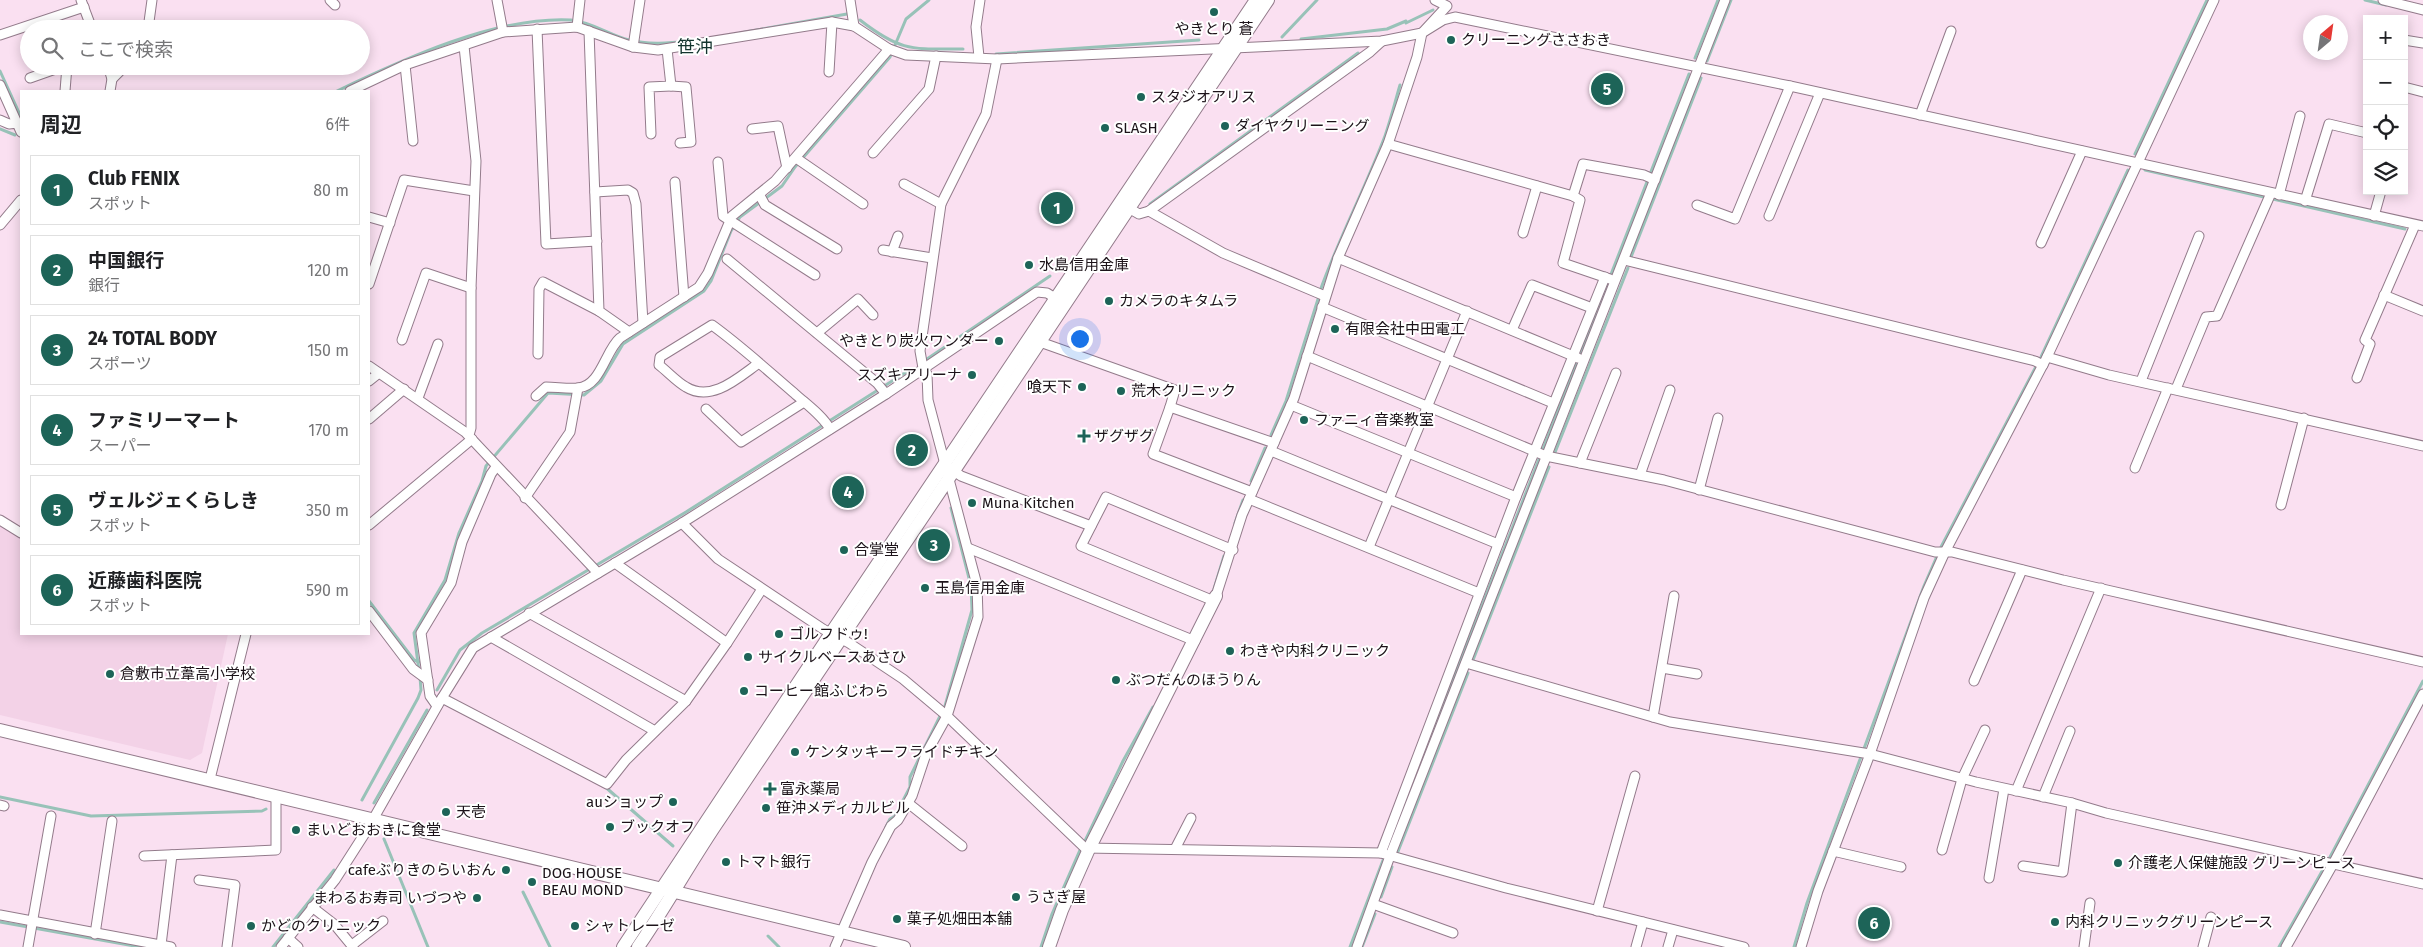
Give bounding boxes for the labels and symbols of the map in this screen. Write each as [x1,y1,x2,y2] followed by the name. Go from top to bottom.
[1208,6,1220,18] marker: やきとり 蒼
[2303,15,2348,60] north arrow
[1175,20,1253,38] place label: やきとり 蒼
[1461,31,1611,49] place label: クリーニングささおき
[1445,34,1457,46] marker: クリーニングささおき
[677,36,713,58] district label: 笹沖
[1591,70,1623,108] pin: 5
[1151,88,1256,106] place label: スタジオアリス
[1135,91,1147,103] marker: スタジオアリス
[1235,117,1370,135] place label: ダイヤクリーニング
[1115,119,1158,137] place label: SLASH
[1219,120,1231,132] marker: ダイヤクリーニング
[1099,122,1111,134] marker: SLASH
[1041,189,1073,227] pin: 1
[1039,256,1129,274] place label: 水島信用金庫
[1023,259,1035,271] marker: 水島信用金庫
[1119,292,1238,310] place label: カメラのキタムラ
[1103,295,1115,307] marker: カメラのキタムラ
[1345,320,1465,338] place label: 有限会社中田電工
[1329,323,1341,335] marker: 有限会社中田電工
[1067,326,1093,352] your location
[839,332,989,350] place label: やきとり炭火ワンダー
[993,335,1005,347] marker: やきとり炭火ワンダー
[857,366,962,384] place label: スズキアリーナ
[966,369,978,381] marker: スズキアリーナ
[1027,378,1072,396] place label: 喰天下
[1076,381,1088,393] marker: 喰天下
[1131,382,1236,400] place label: 荒木クリニック
[1115,385,1127,397] marker: 荒木クリニック
[1314,411,1434,429] place label: ファニィ音楽教室
[1298,414,1310,426] marker: ファニィ音楽教室
[1094,427,1154,445] place label: ザグザグ
[1078,430,1090,442] marker: ザグザグ
[896,431,928,469] pin: 2
[832,473,864,511] pin: 4
[982,494,1075,512] place label: Muna Kitchen
[966,497,978,509] marker: Muna Kitchen
[918,526,950,564] pin: 3
[854,541,899,559] place label: 合掌堂
[838,544,850,556] marker: 合掌堂
[935,579,1025,597] place label: 玉島信用金庫
[919,582,931,594] marker: 玉島信用金庫
[789,625,868,643] place label: ゴルフドゥ!
[773,628,785,640] marker: ゴルフドゥ!
[1240,642,1390,660] place label: わきや内科クリニック
[1224,645,1236,657] marker: わきや内科クリニック
[758,648,907,666] place label: サイクルベースあさひ
[742,651,754,663] marker: サイクルベースあさひ
[120,665,255,683] place label: 倉敷市立葦高小学校
[104,668,116,680] marker: 倉敷市立葦高小学校
[1126,671,1261,689] place label: ぶつだんのほうりん
[1110,674,1122,686] marker: ぶつだんのほうりん
[754,682,889,700] place label: コーヒー館ふじわら
[738,685,750,697] marker: コーヒー館ふじわら
[805,743,998,761] place label: ケンタッキーフライドチキン
[789,746,801,758] marker: ケンタッキーフライドチキン
[780,780,840,798] place label: 富永薬局
[764,783,776,795] marker: 富永薬局
[586,793,663,811] place label: auショップ
[667,796,679,808] marker: auショップ
[776,799,910,817] place label: 笹沖メディカルビル
[760,802,772,814] marker: 笹沖メディカルビル
[456,803,486,821] place label: 天壱
[440,806,452,818] marker: 天壱
[620,818,695,836] place label: ブックオフ
[306,821,441,839] place label: まいどおおきに食堂
[604,821,616,833] marker: ブックオフ
[290,824,302,836] marker: まいどおおきに食堂
[736,853,811,871] place label: トマト銀行
[2128,854,2355,872] place label: 介護老人保健施設 グリーンピース
[720,856,732,868] marker: トマト銀行
[2112,857,2124,869] marker: 介護老人保健施設 グリーンピース
[348,861,496,879] place label: cafeぶりきのらいおん
[500,864,512,876] marker: cafeぶりきのらいおん
[542,864,623,899] place label: DOG HOUSE BEAU MOND
[526,876,538,888] marker: DOG HOUSE BEAU MOND
[1026,888,1086,906] place label: うさぎ屋
[313,889,467,907] place label: まわるお寿司 いづつや
[1010,891,1022,903] marker: うさぎ屋
[471,892,483,904] marker: まわるお寿司 いづつや
[1858,904,1890,942] pin: 6
[907,910,1012,928] place label: 菓子処畑田本舗
[891,913,903,925] marker: 菓子処畑田本舗
[2065,913,2273,931] place label: 内科クリニックグリーンピース
[2049,916,2061,928] marker: 内科クリニックグリーンピース
[261,917,381,935] place label: かどのクリニック
[585,917,675,935] place label: シャトレーゼ
[245,920,257,932] marker: かどのクリニック
[569,920,581,932] marker: シャトレーゼ

